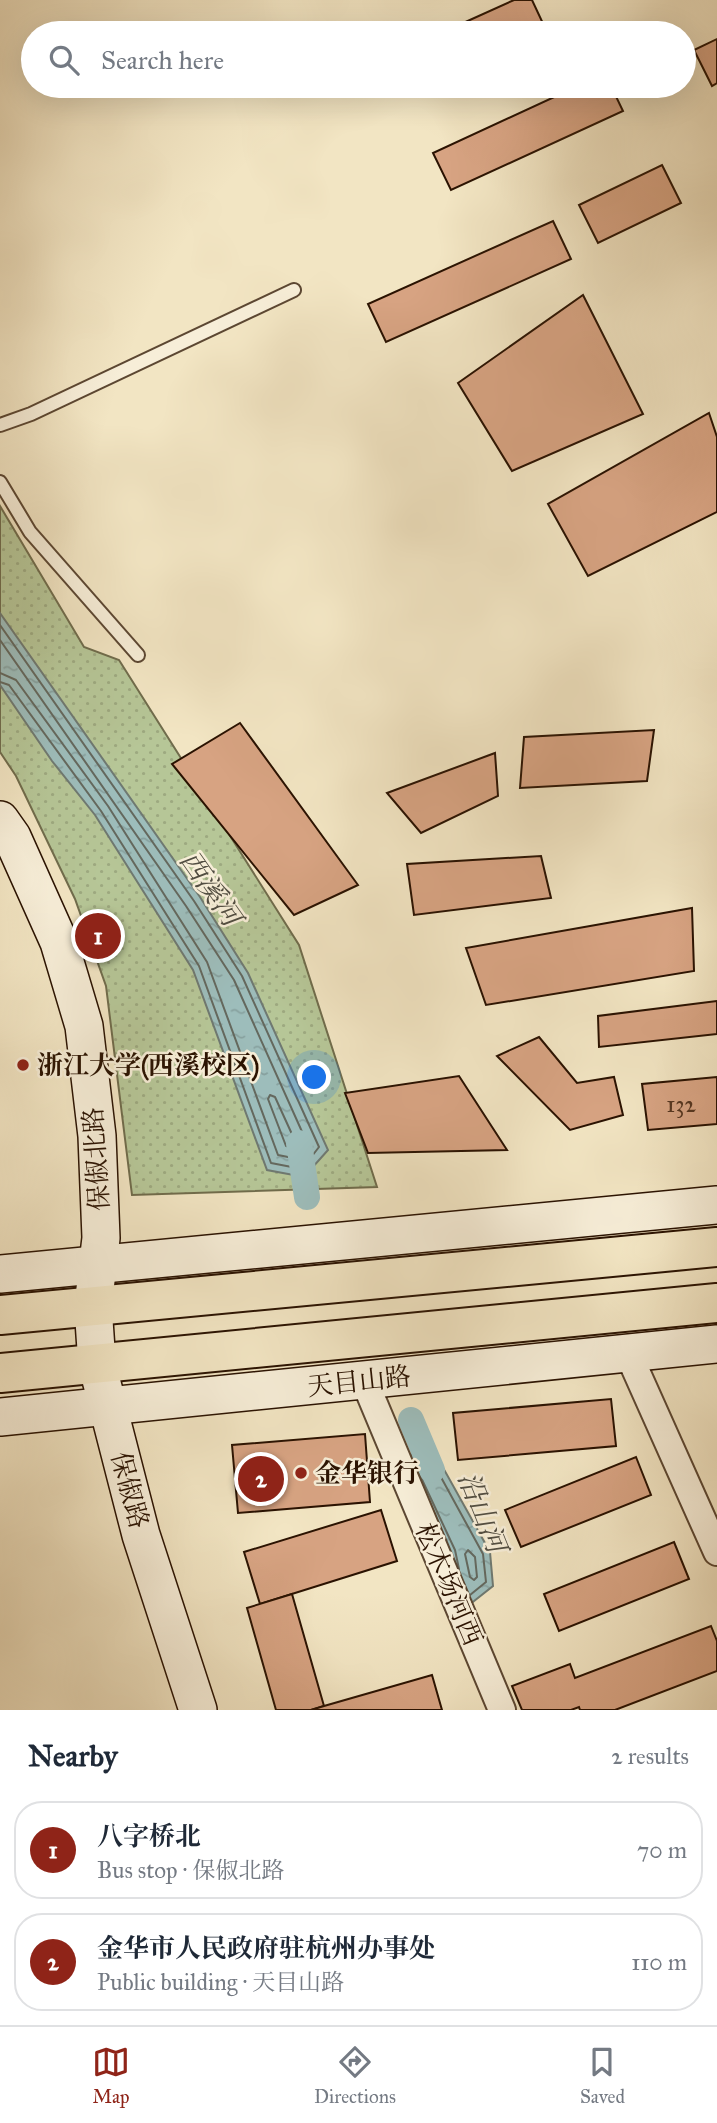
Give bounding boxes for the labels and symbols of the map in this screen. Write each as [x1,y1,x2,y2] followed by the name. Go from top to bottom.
[172,844,252,937] water label: 西溪河
[75,910,121,962] pin: 1
[37,1049,260,1082] place label: 浙江大学(西溪校区)
[15,1057,31,1073] marker: 浙江大学(西溪校区)
[297,1060,331,1094] your location
[666,1090,696,1118] house number: 132
[76,1106,116,1212] street label: 保俶北路
[306,1360,412,1402] street label: 天目山路
[104,1448,156,1532] street label: 保俶路
[238,1453,284,1505] pin: 2
[315,1457,419,1489] place label: 金华银行
[293,1465,309,1481] marker: 金华银行
[451,1467,516,1562] water label: 沿山河
[409,1518,489,1650] street label: 松木场河西

